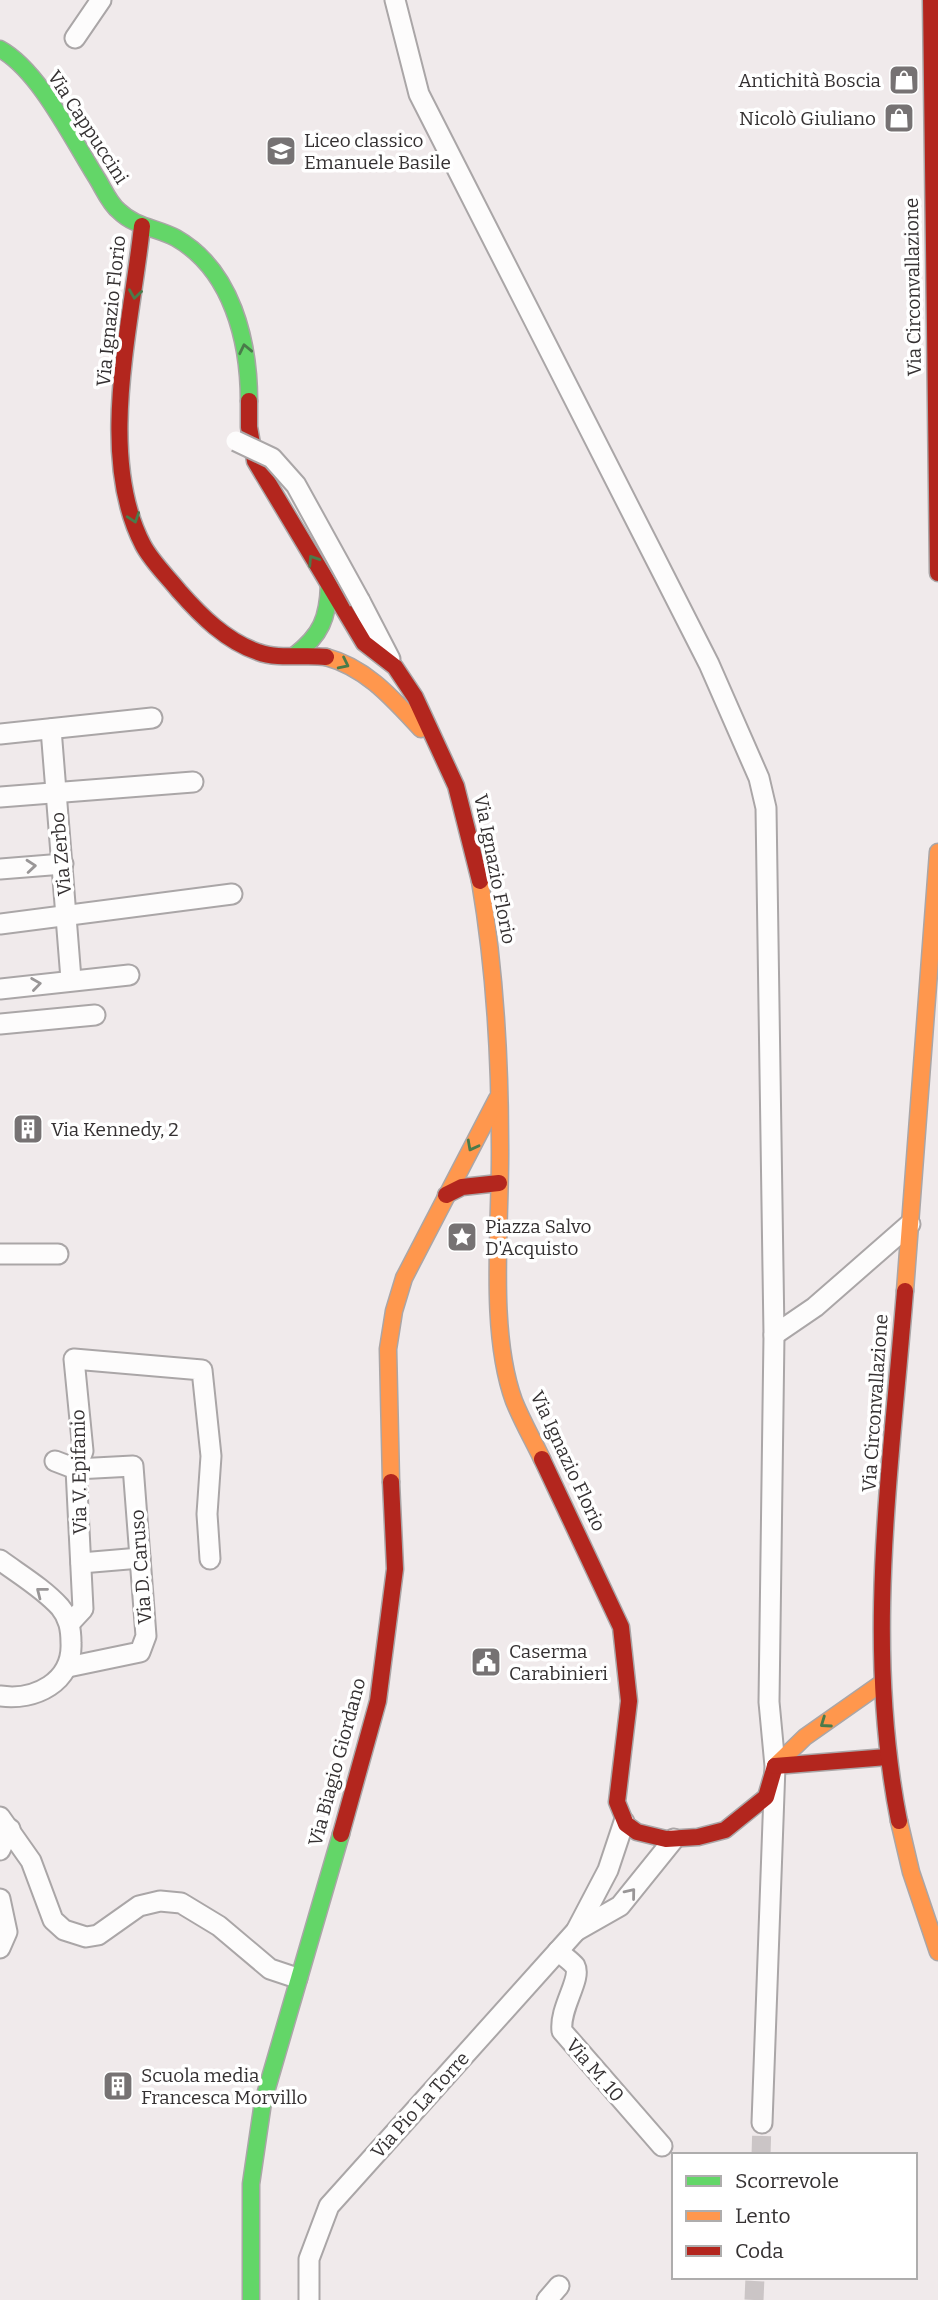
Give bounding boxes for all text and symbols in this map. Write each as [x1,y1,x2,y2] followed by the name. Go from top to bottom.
[887,63,921,97] shop icon: Antichità Boscia
[43,66,133,188] street label: Via Cappuccini
[738,69,882,92] place label: Antichità Boscia
[882,101,916,135] shop icon: Nicolò Giuliano
[739,107,876,130] place label: Nicolò Giuliano
[304,129,451,174] place label: Liceo classico Emanuele Basile
[264,134,298,168] school or university icon: Liceo classico Emanuele Basile
[900,198,926,376] street label: Via Circonvallazione
[92,234,130,388] street label: Via Ignazio Florio
[128,288,143,300] one-way arrow
[238,343,253,355] one-way arrow
[126,512,140,524] one-way arrow
[308,554,321,567] one-way arrow
[337,656,350,669] one-way arrow
[469,792,521,946] street label: Via Ignazio Florio
[46,811,76,897] street label: Via Zerbo
[26,859,37,874] one-way arrow
[30,977,42,992] one-way arrow
[11,1112,45,1146] building icon: Via Kennedy, 2
[51,1118,179,1141] place label: Via Kennedy, 2
[467,1139,480,1152] one-way arrow
[485,1215,592,1260] place label: Piazza Salvo D'Acquisto
[445,1220,479,1254] place icon: Piazza Salvo D'Acquisto
[857,1313,893,1493] street label: Via Circonvallazione
[525,1387,611,1535] street label: Via Ignazio Florio
[66,1409,92,1535] street label: Via V. Epifanio
[126,1509,156,1625] street label: Via D. Caruso
[37,1588,50,1600] one-way arrow
[509,1640,608,1685] place label: Caserma Carabinieri
[469,1645,503,1679] public building icon: Caserma Carabinieri
[303,1675,371,1849] street label: Via Biagio Giordano
[820,1715,833,1727] one-way arrow
[623,1888,636,1900] one-way arrow
[561,2034,629,2106] street label: Via M. 10
[366,2047,474,2163] street label: Via Pio La Torre
[141,2064,308,2109] place label: Scuola media Francesca Morvillo
[101,2069,135,2103] building icon: Scuola media Francesca Morvillo
[672,2153,917,2279] legend
[735,2168,839,2194] text: Scorrevole
[735,2203,791,2229] text: Lento
[735,2238,784,2264] text: Coda

